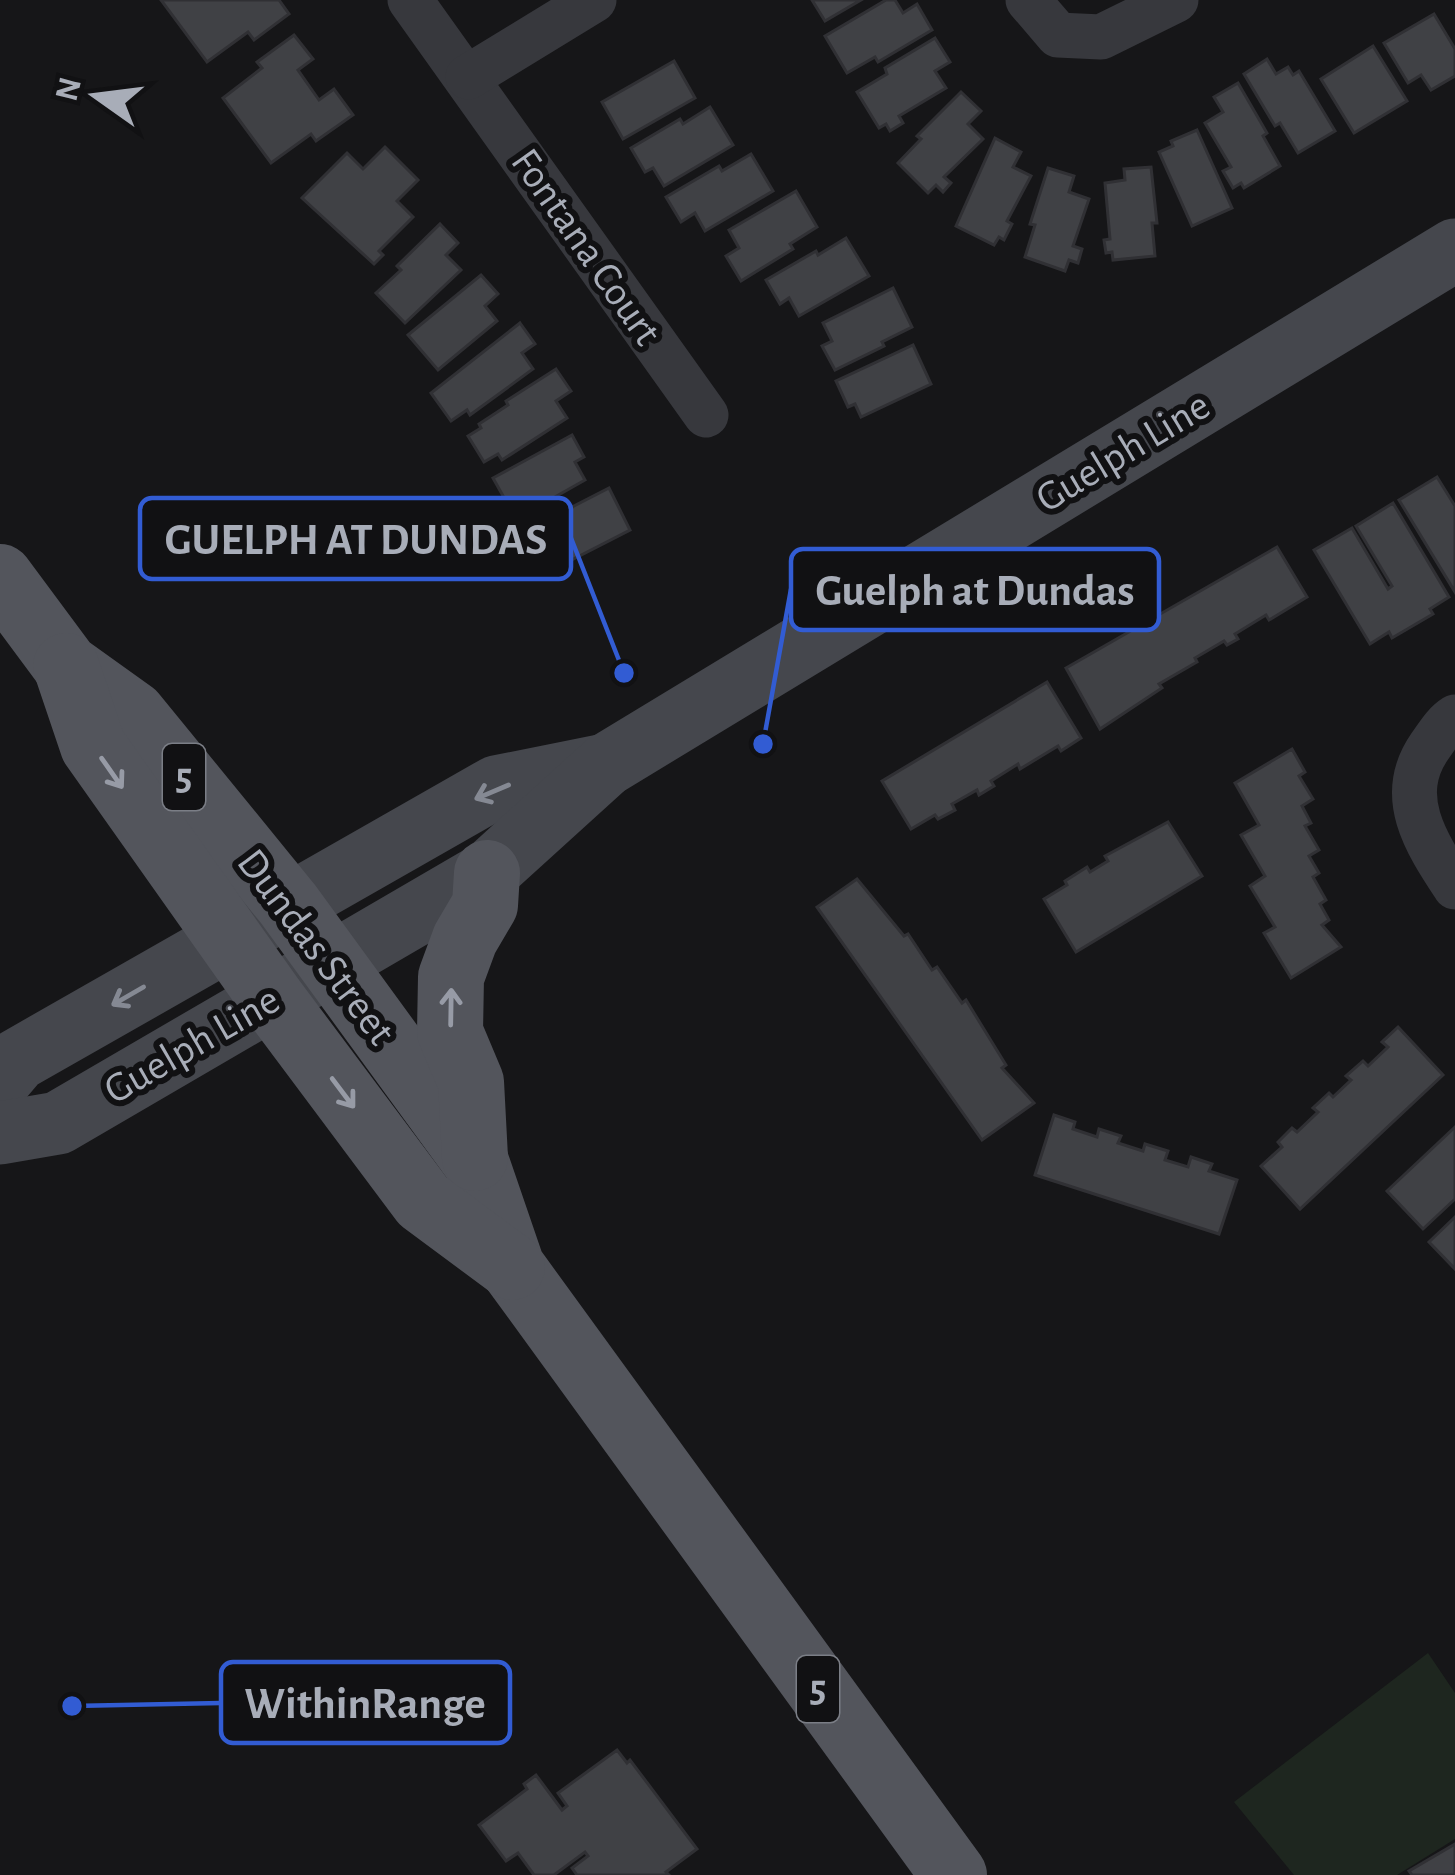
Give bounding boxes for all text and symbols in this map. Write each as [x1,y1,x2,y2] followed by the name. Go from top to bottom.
[36,36,156,156] north arrow
[51,74,88,104] text: N
[503,141,669,353] street label: Fontana Court
[1029,384,1217,520] street label: Guelph Line
[140,498,571,579] callout: GUELPH AT DUNDAS
[165,518,547,563] text: GUELPH AT DUNDAS
[791,549,1159,630] callout: Guelph at Dundas
[815,569,1135,614] text: Guelph at Dundas
[163,744,205,810] road number: 5
[99,756,124,789] one-way arrow
[474,783,511,804] one-way arrow
[229,842,403,1052] street label: Dundas Street
[97,978,287,1112] street label: Guelph Line
[111,984,145,1008] one-way arrow
[439,988,462,1027] one-way arrow
[329,1076,355,1109] one-way arrow
[797,1656,839,1722] road number: 5
[221,1662,510,1743] callout: WithinRange
[244,1682,486,1727] text: WithinRange

